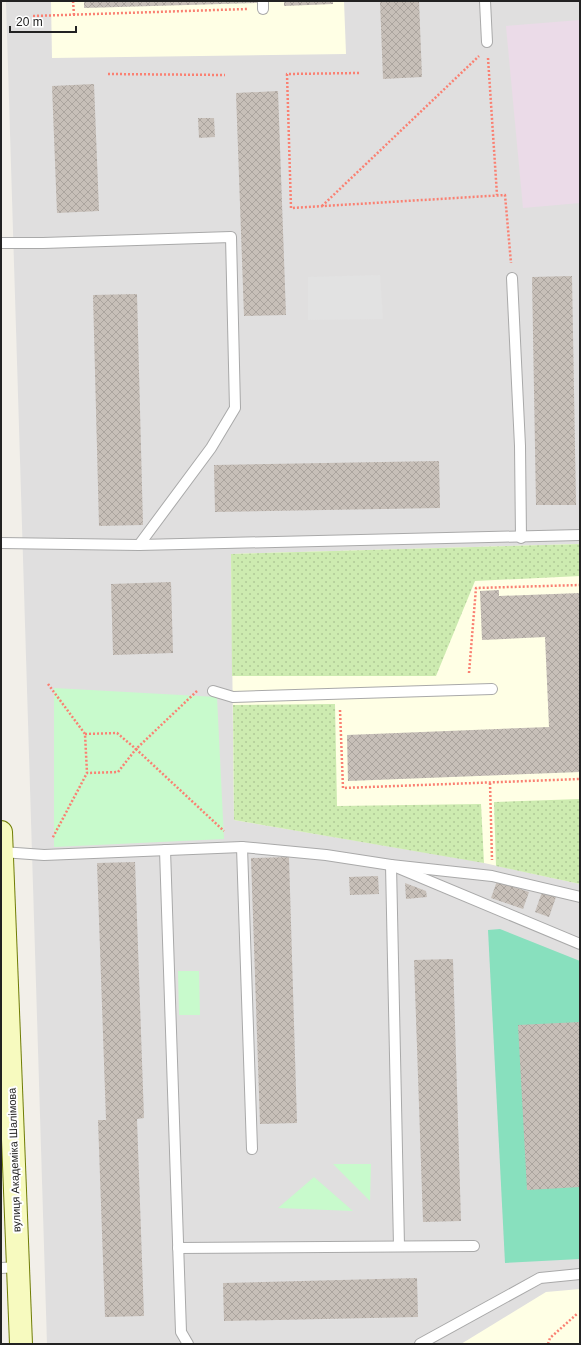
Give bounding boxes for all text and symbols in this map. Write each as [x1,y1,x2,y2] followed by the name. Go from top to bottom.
[10,8,76,34] scale bar
[16,15,43,29] text: 20 m
[5,1087,23,1232] street label: вулиця Академіка Шалімова

